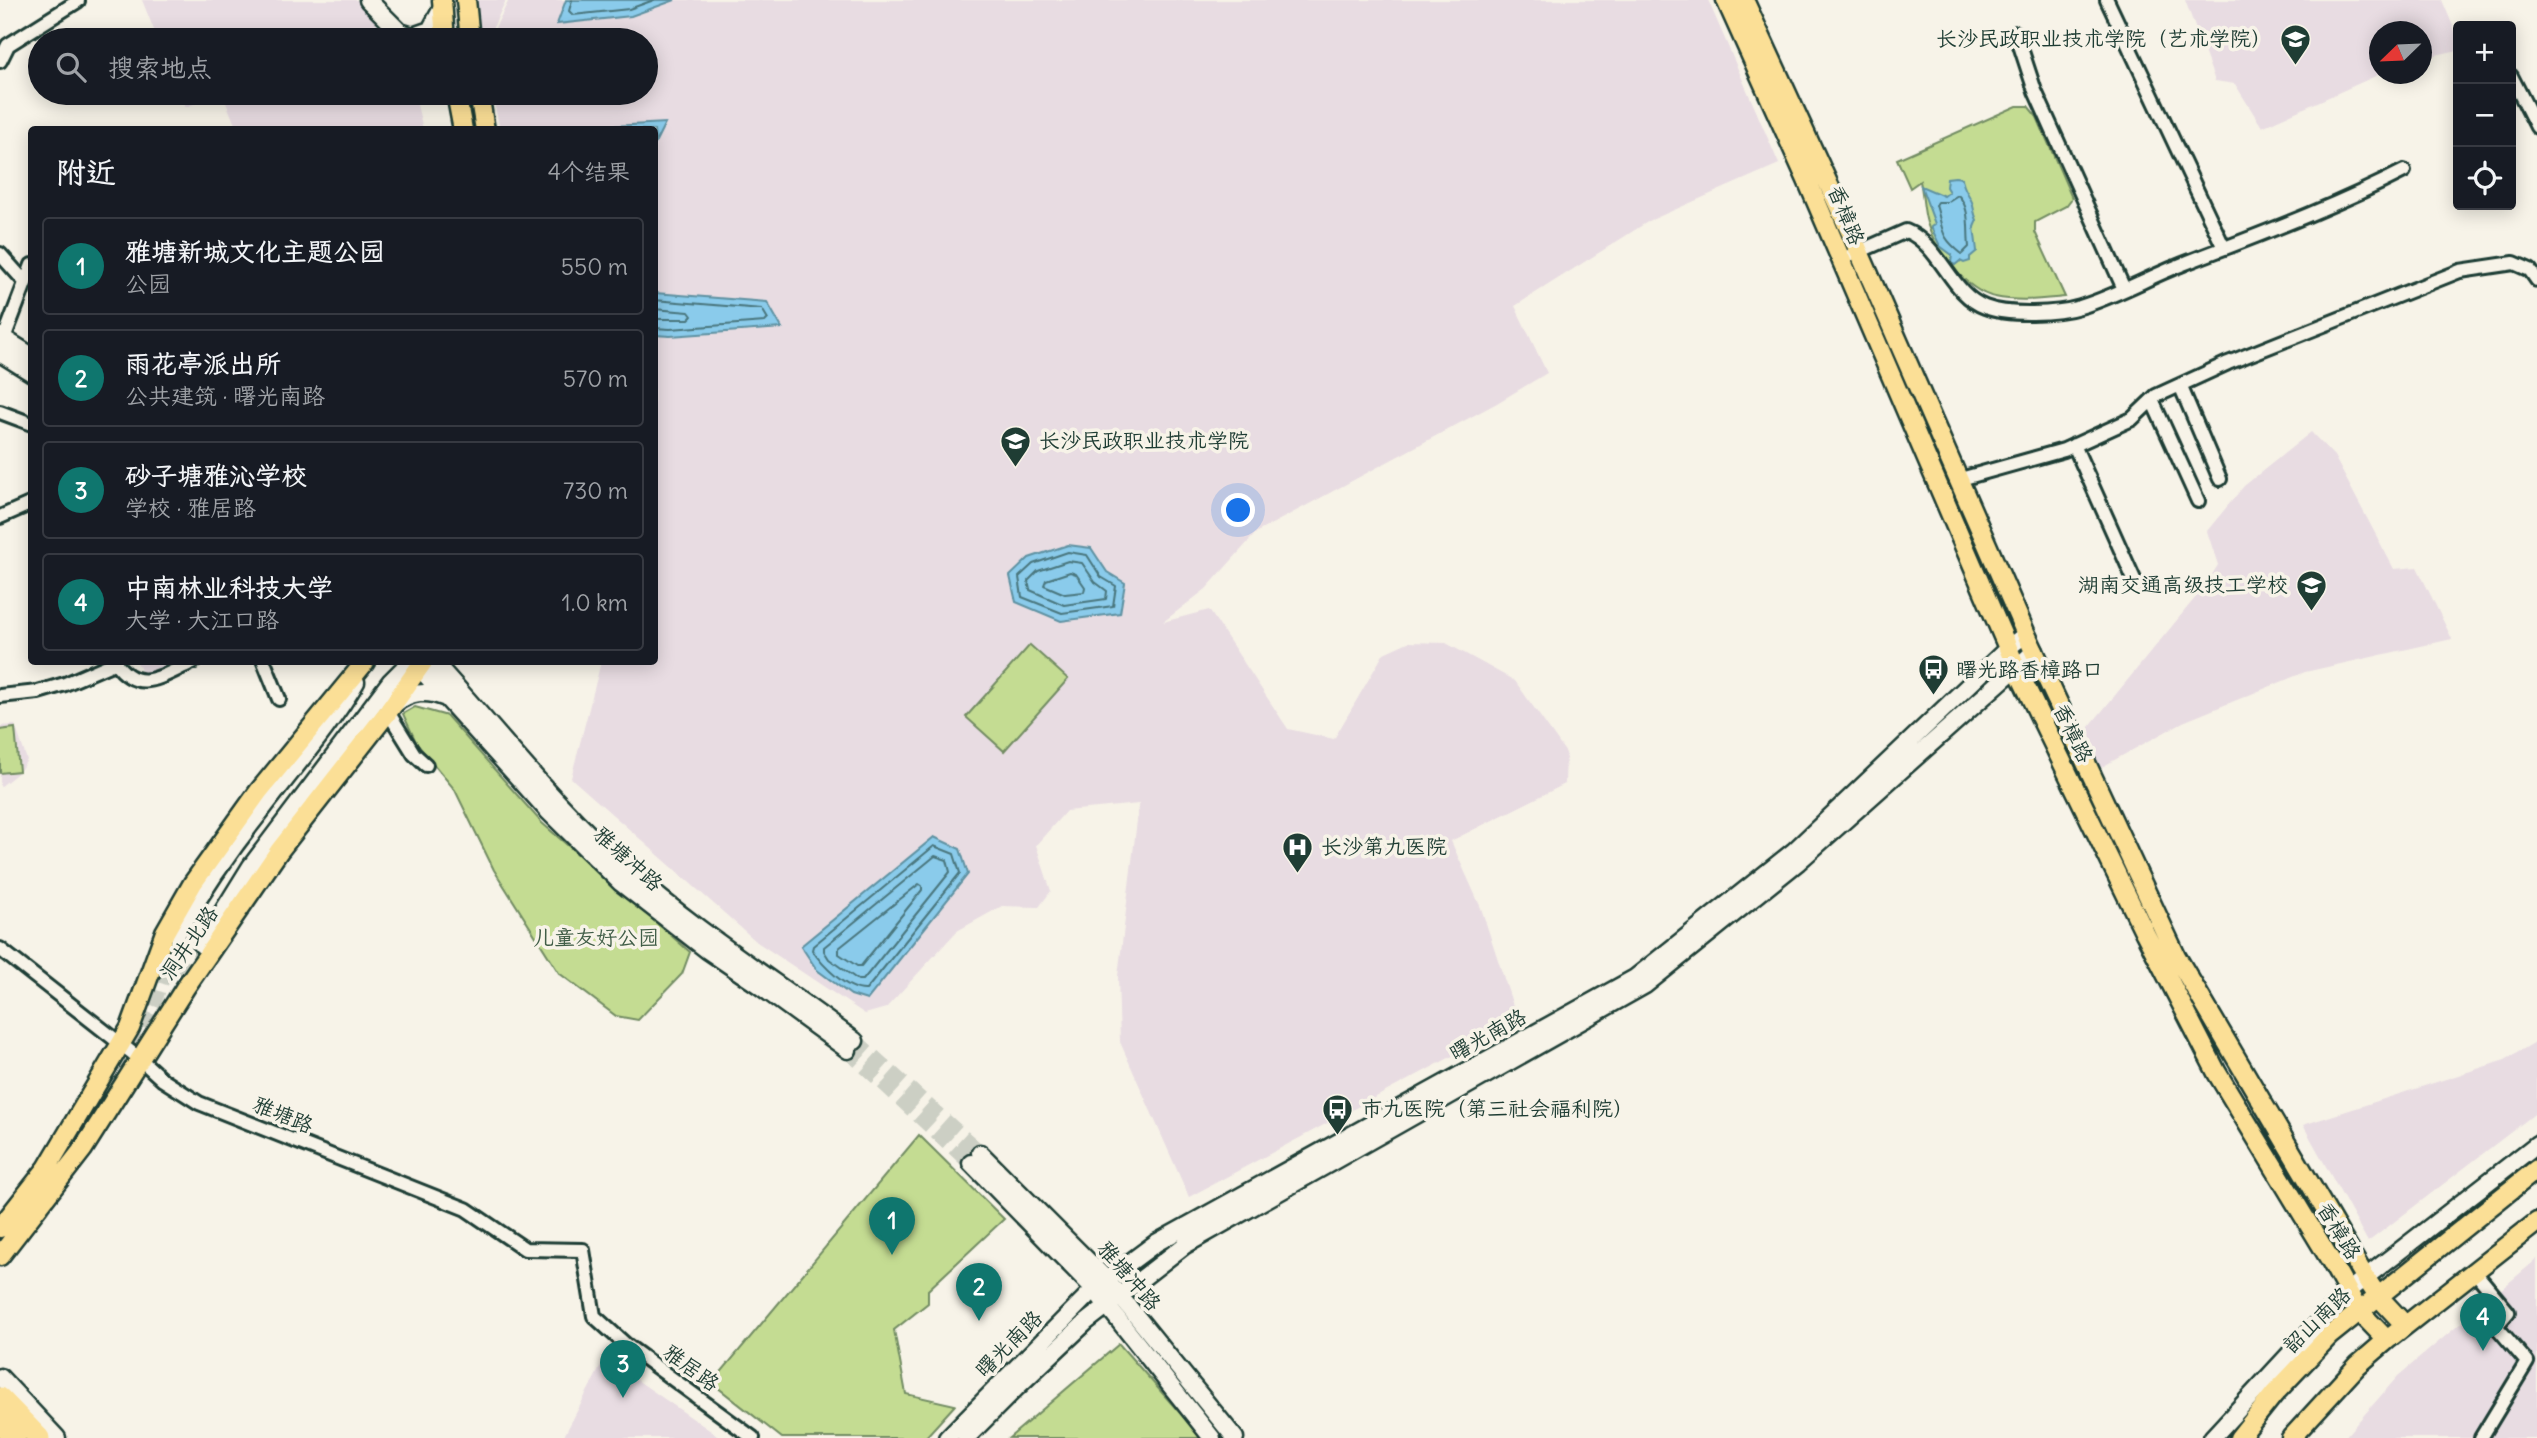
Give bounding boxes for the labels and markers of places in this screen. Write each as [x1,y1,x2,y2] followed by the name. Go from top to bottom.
[2278,22,2312,66] school or university icon: 长沙民政职业技术学院（艺术学院）
[1936,25,2272,52] place label: 长沙民政职业技术学院（艺术学院）
[999,424,1033,468] school or university icon: 长沙民政职业技术学院
[1039,427,1249,454] place label: 长沙民政职业技术学院
[2294,568,2328,612] school or university icon: 湖南交通高级技工学校
[2078,571,2288,598] place label: 湖南交通高级技工学校
[1916,653,1950,697] bus stop icon: 曙光路香樟路口
[1956,656,2103,683] place label: 曙光路香樟路口
[1281,830,1315,874] hospital icon: 长沙第九医院
[1321,833,1447,860] place label: 长沙第九医院
[1321,1092,1355,1136] bus stop icon: 市九医院（第三社会福利院）
[1361,1095,1634,1122] place label: 市九医院（第三社会福利院）
[869,1197,915,1255] pin: 1
[956,1263,1002,1321] pin: 2
[2460,1293,2506,1351] pin: 4
[600,1340,646,1398] pin: 3

